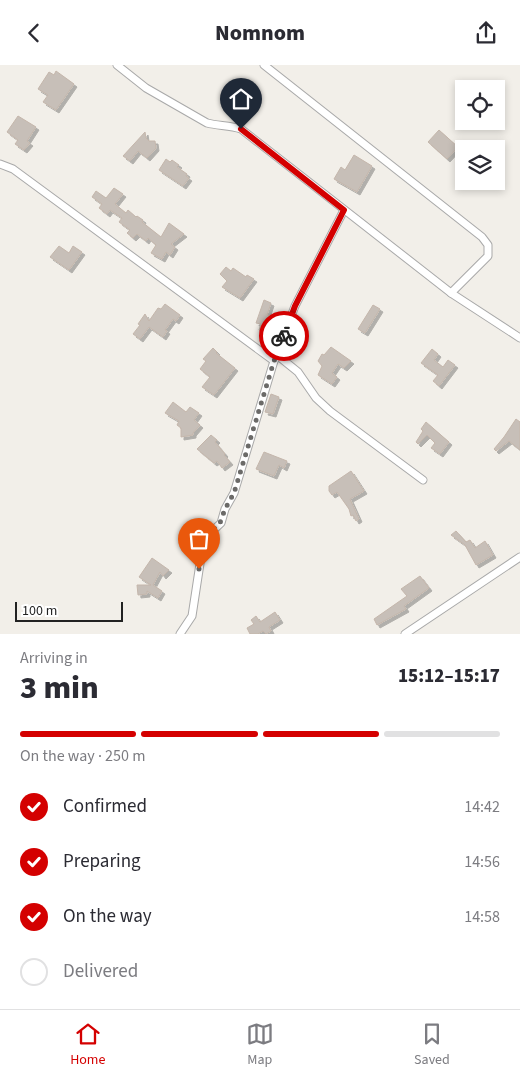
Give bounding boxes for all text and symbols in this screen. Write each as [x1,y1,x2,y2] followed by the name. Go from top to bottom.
[215,17,305,49] text: Nomnom
[20,19,48,47] icon: back
[472,19,500,47] icon: share
[220,78,262,129] pin
[455,80,505,190] map controls
[455,80,505,130] button: locate
[227,85,255,113] icon: home
[455,140,505,190] button: layers
[259,311,309,361] courier
[270,322,298,350] icon: bike
[178,518,220,569] pin
[185,525,213,553] icon: bag
[15,599,122,622] scale bar
[22,601,57,621] text: 100 m
[20,647,88,669] text: Arriving in
[398,663,500,690] text: 15:12–15:17
[20,665,99,711] text: 3 min
[20,745,145,767] text: On the way · 250 m
[20,793,48,821] icon: check
[63,793,147,820] text: Confirmed
[464,796,500,818] text: 14:42
[20,848,48,876] icon: check
[63,848,141,875] text: Preparing
[464,851,500,873] text: 14:56
[20,903,48,931] icon: check
[63,903,152,930] text: On the way
[464,906,500,928] text: 14:58
[63,958,138,985] text: Delivered
[70,1020,105,1070] tab: Home
[246,1020,274,1070] tab: Map
[414,1020,450,1070] tab: Saved

